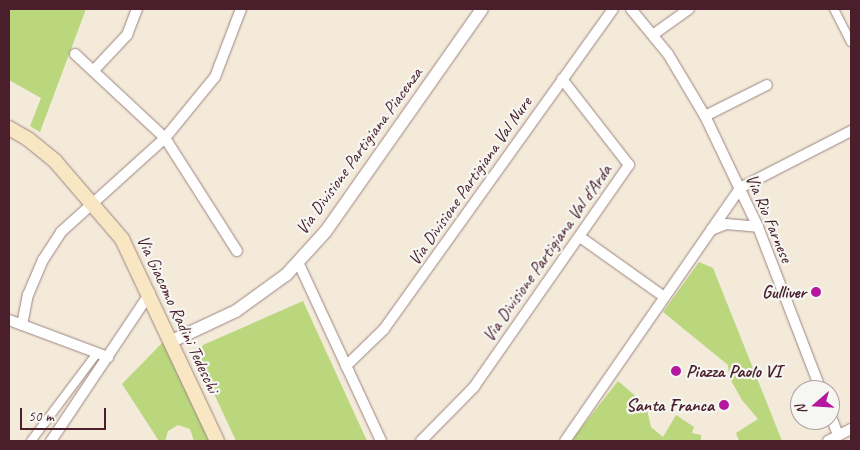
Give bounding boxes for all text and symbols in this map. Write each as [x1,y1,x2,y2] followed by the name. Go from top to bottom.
[291,63,427,239] street label: Via Divisione Partigiana Piacenza
[403,92,537,270] street label: Via Divisione Partigiana Val Nure
[477,160,617,346] street label: Via Divisione Partigiana Val d'Arda
[740,170,798,266] street label: Via Rio Farnese
[132,232,224,396] street label: Via Giacomo Radini Tedeschi
[762,281,806,303] place label: Gulliver
[810,286,822,298] marker: Gulliver
[686,360,781,382] place label: Piazza Paolo VI
[670,365,682,377] marker: Piazza Paolo VI
[790,380,840,430] north arrow
[626,394,714,416] place label: Santa Franca
[22,398,109,430] scale bar
[718,399,730,411] marker: Santa Franca
[792,403,811,417] text: N
[28,407,54,426] text: 50 m

